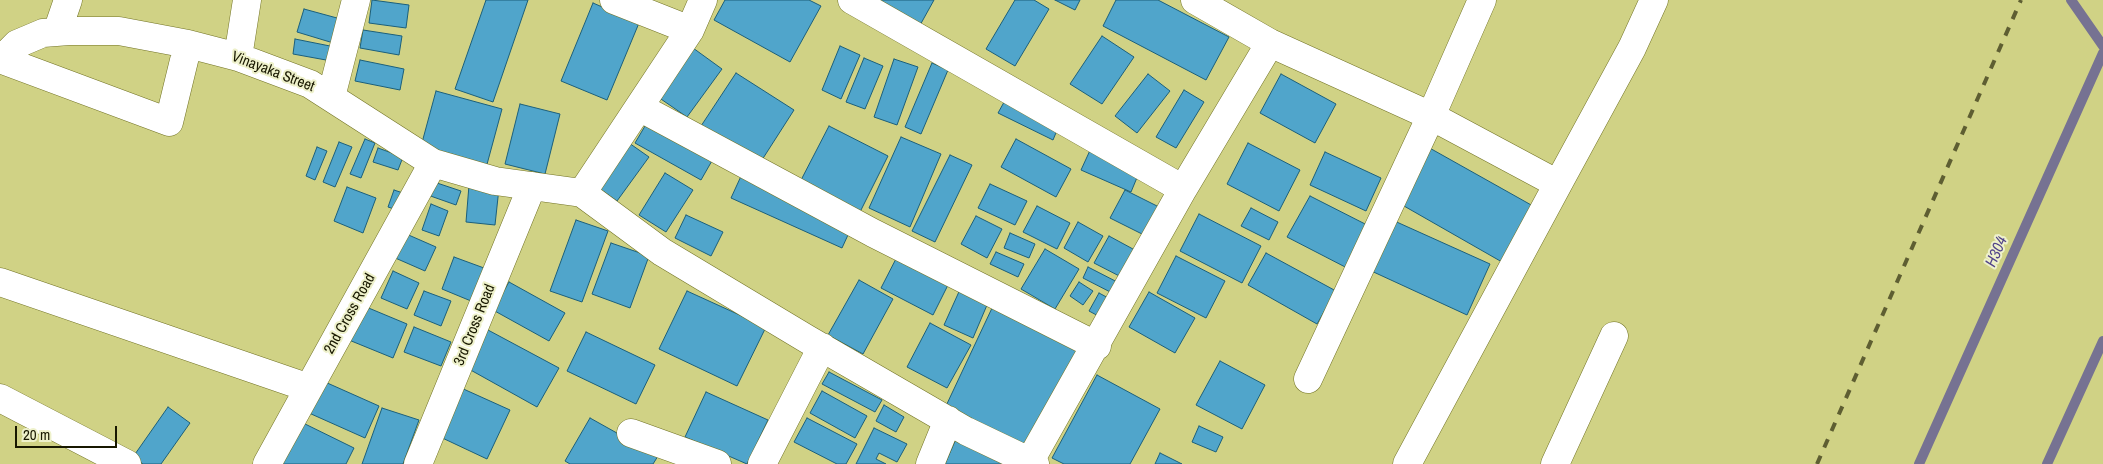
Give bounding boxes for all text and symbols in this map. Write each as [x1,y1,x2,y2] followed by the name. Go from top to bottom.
[229,48,317,96] street label: Vinayaka Street
[1982,234,2012,270] water label: H304
[321,271,379,357] street label: 2nd Cross Road
[451,282,499,368] street label: 3rd Cross Road
[18,416,120,448] scale bar
[23,424,50,445] text: 20 m

